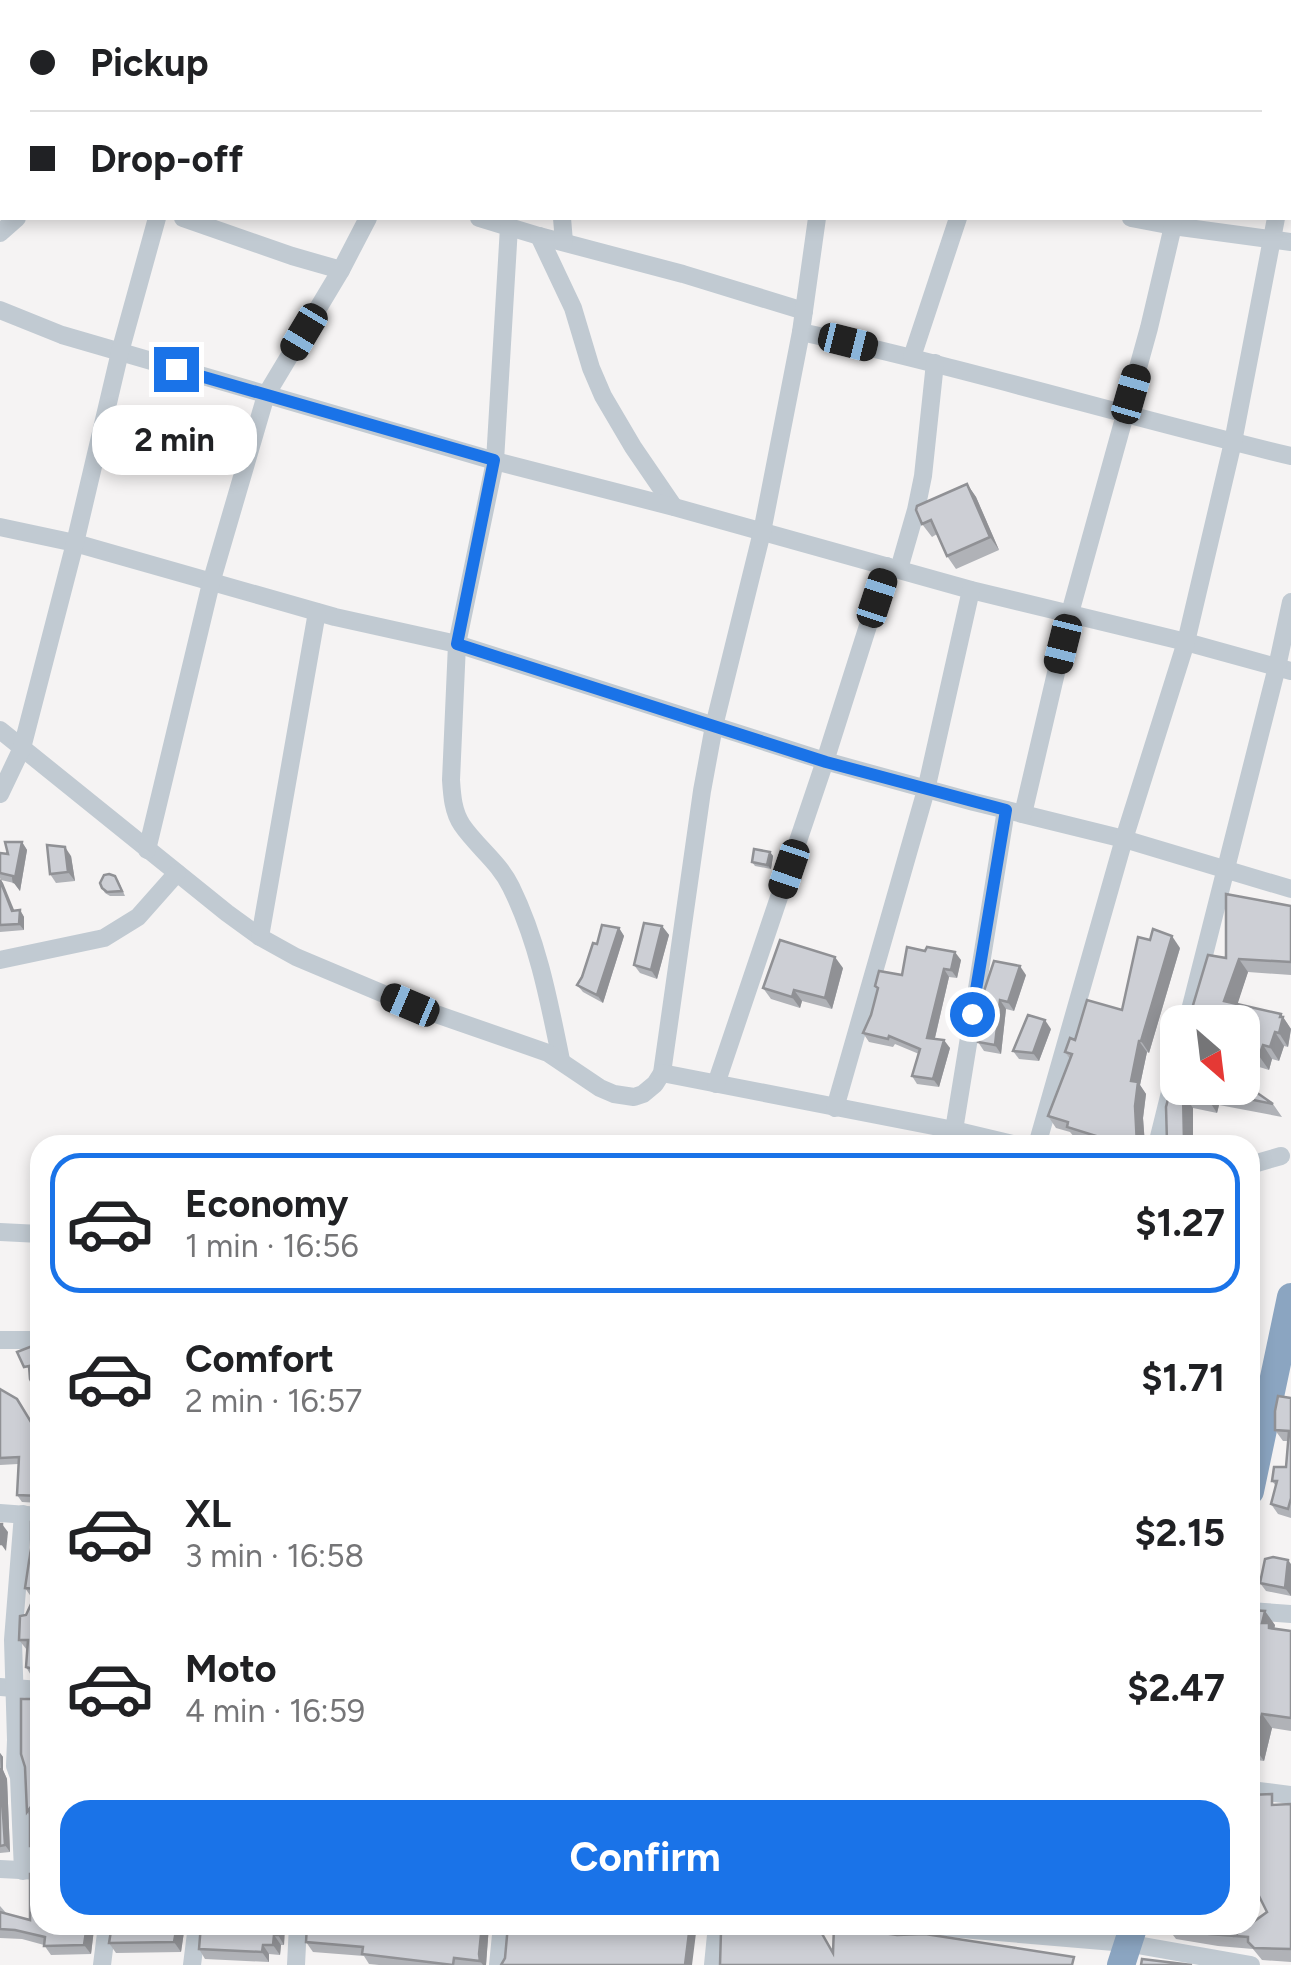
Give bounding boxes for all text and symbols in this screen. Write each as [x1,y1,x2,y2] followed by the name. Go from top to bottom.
[90,40,208,86] text: Pickup
[90,136,243,182] text: Drop-off
[276,299,332,365] car
[815,320,881,364] car
[154,347,199,392] route end
[1108,361,1154,427] car
[94,404,258,474] callout: 2 min
[134,421,215,459] text: 2 min
[853,565,901,631] car
[1041,611,1085,677] car
[765,836,813,902] car
[377,979,443,1031] car
[950,992,995,1037] route start
[1160,1005,1260,1105] north arrow
[1160,1005,1260,1105] map controls
[65,1178,155,1268] icon: car
[185,1181,348,1227] text: Economy
[1135,1200,1225,1246] text: $1.27
[185,1227,359,1265] text: 1 min · 16:56
[65,1333,155,1423] icon: car
[185,1336,334,1382] text: Comfort
[1141,1355,1225,1401] text: $1.71
[185,1382,362,1420] text: 2 min · 16:57
[65,1488,155,1578] icon: car
[185,1491,231,1537] text: XL
[1134,1510,1225,1556] text: $2.15
[185,1537,364,1575] text: 3 min · 16:58
[65,1643,155,1733] icon: car
[185,1646,277,1692] text: Moto
[1127,1665,1225,1711] text: $2.47
[185,1692,365,1730] text: 4 min · 16:59
[60,1800,1230,1915] button: Confirm

